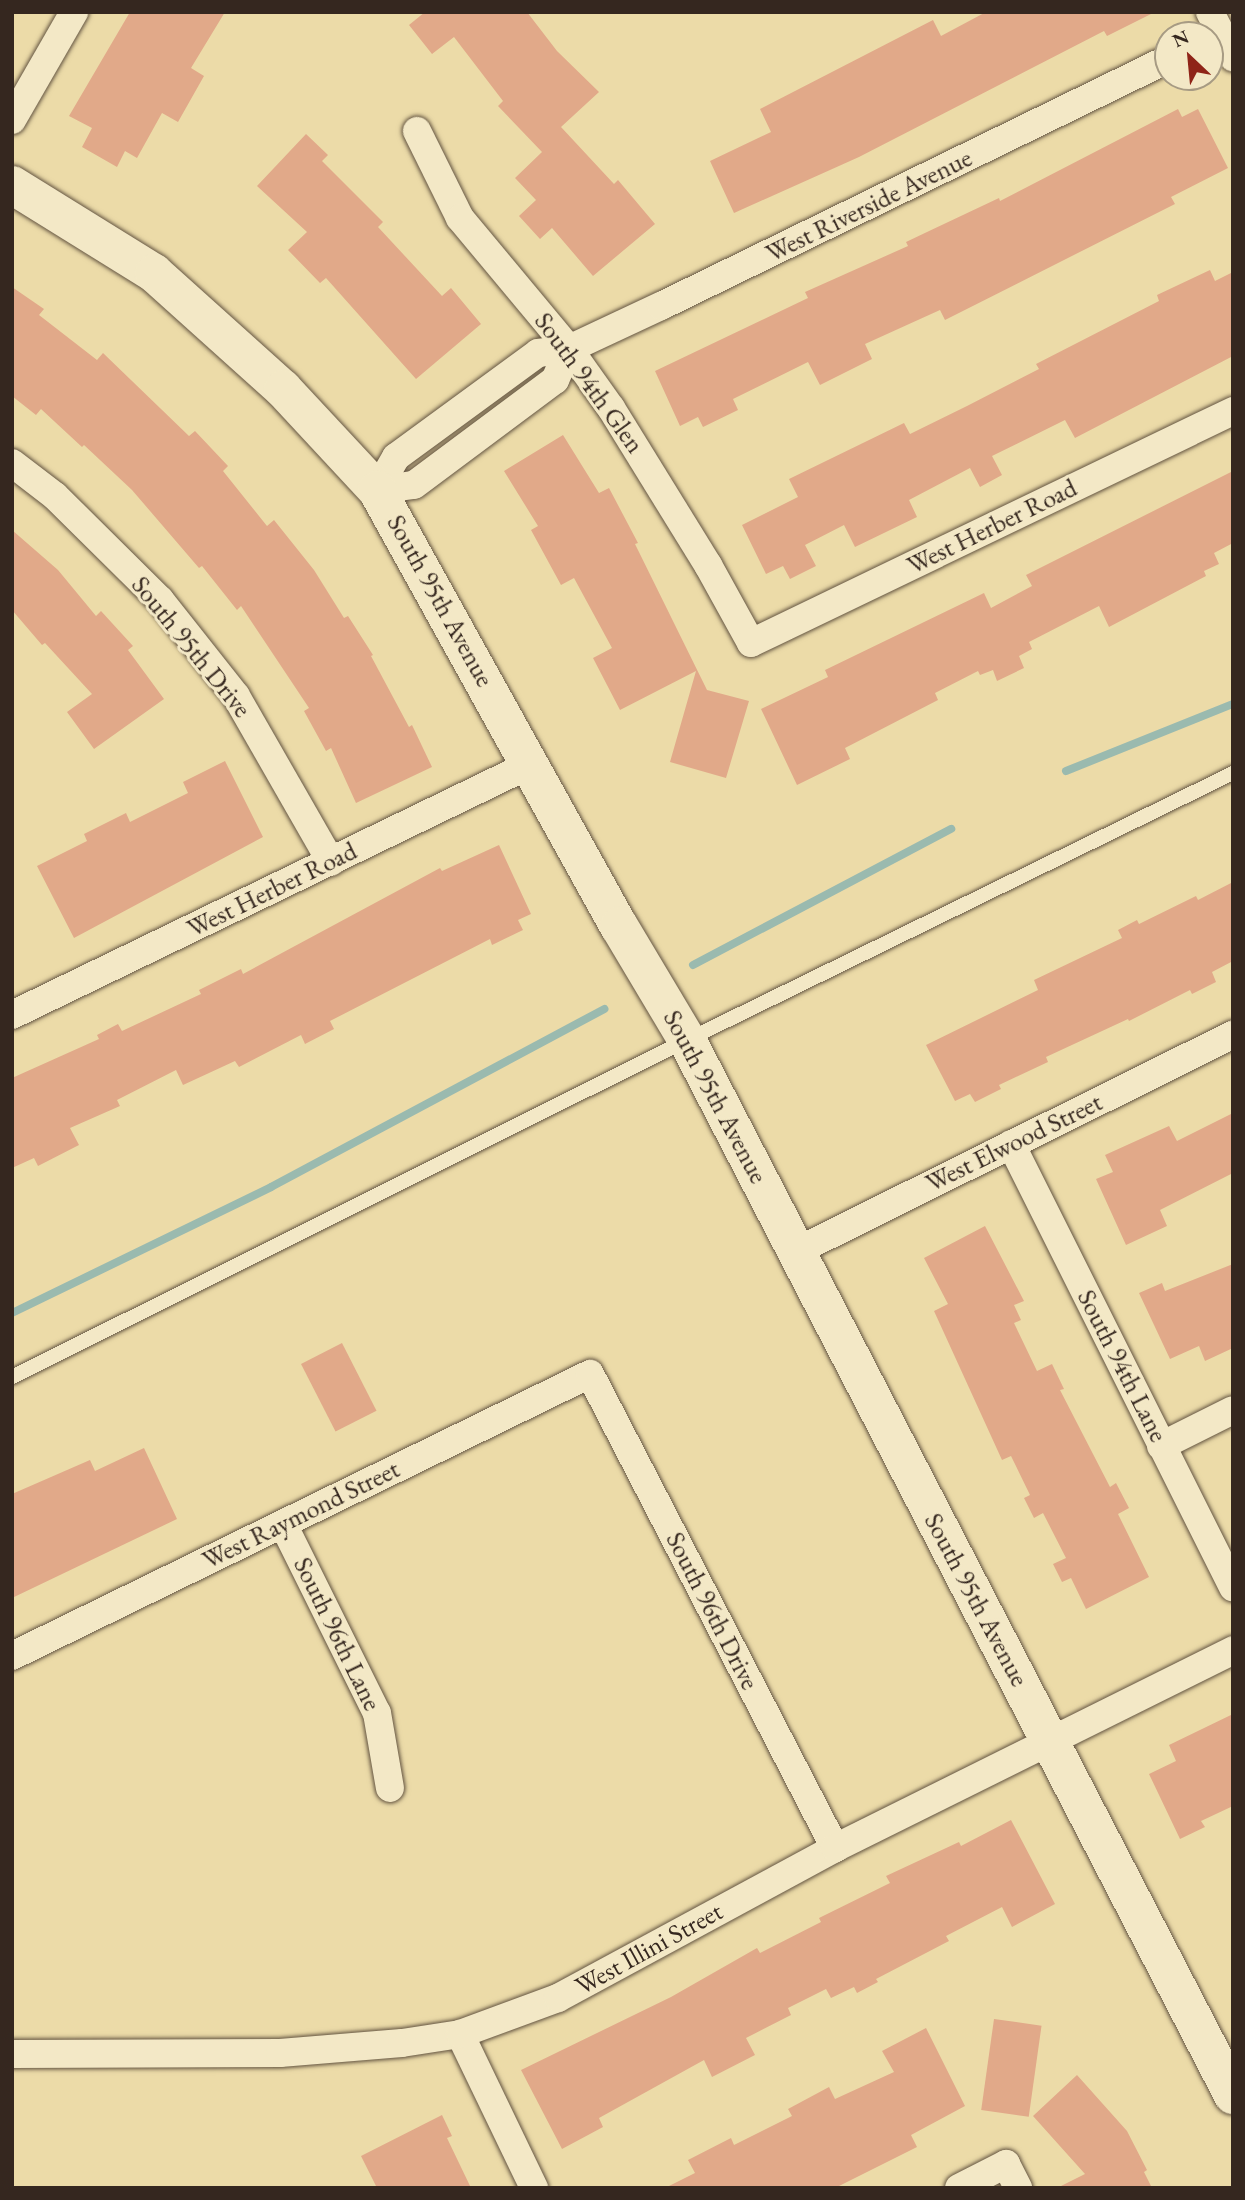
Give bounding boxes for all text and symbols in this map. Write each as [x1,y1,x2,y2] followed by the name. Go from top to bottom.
[1154,21,1224,91] north arrow
[1168,24,1193,53] text: N
[761,143,977,269] street label: West Riverside Avenue
[528,307,650,459] street label: South 94th Glen
[902,472,1082,582] street label: West Herber Road
[380,510,500,692] street label: South 95th Avenue
[125,570,257,724] street label: South 95th Drive
[182,835,362,945] street label: West Herber Road
[656,1005,774,1189] street label: South 95th Avenue
[921,1087,1107,1199] street label: West Elwood Street
[1070,1285,1174,1447] street label: South 94th Lane
[197,1454,405,1576] street label: West Raymond Street
[917,1508,1035,1692] street label: South 95th Avenue
[659,1527,765,1695] street label: South 96th Drive
[286,1552,388,1716] street label: South 96th Lane
[570,1896,728,2002] street label: West Illini Street

